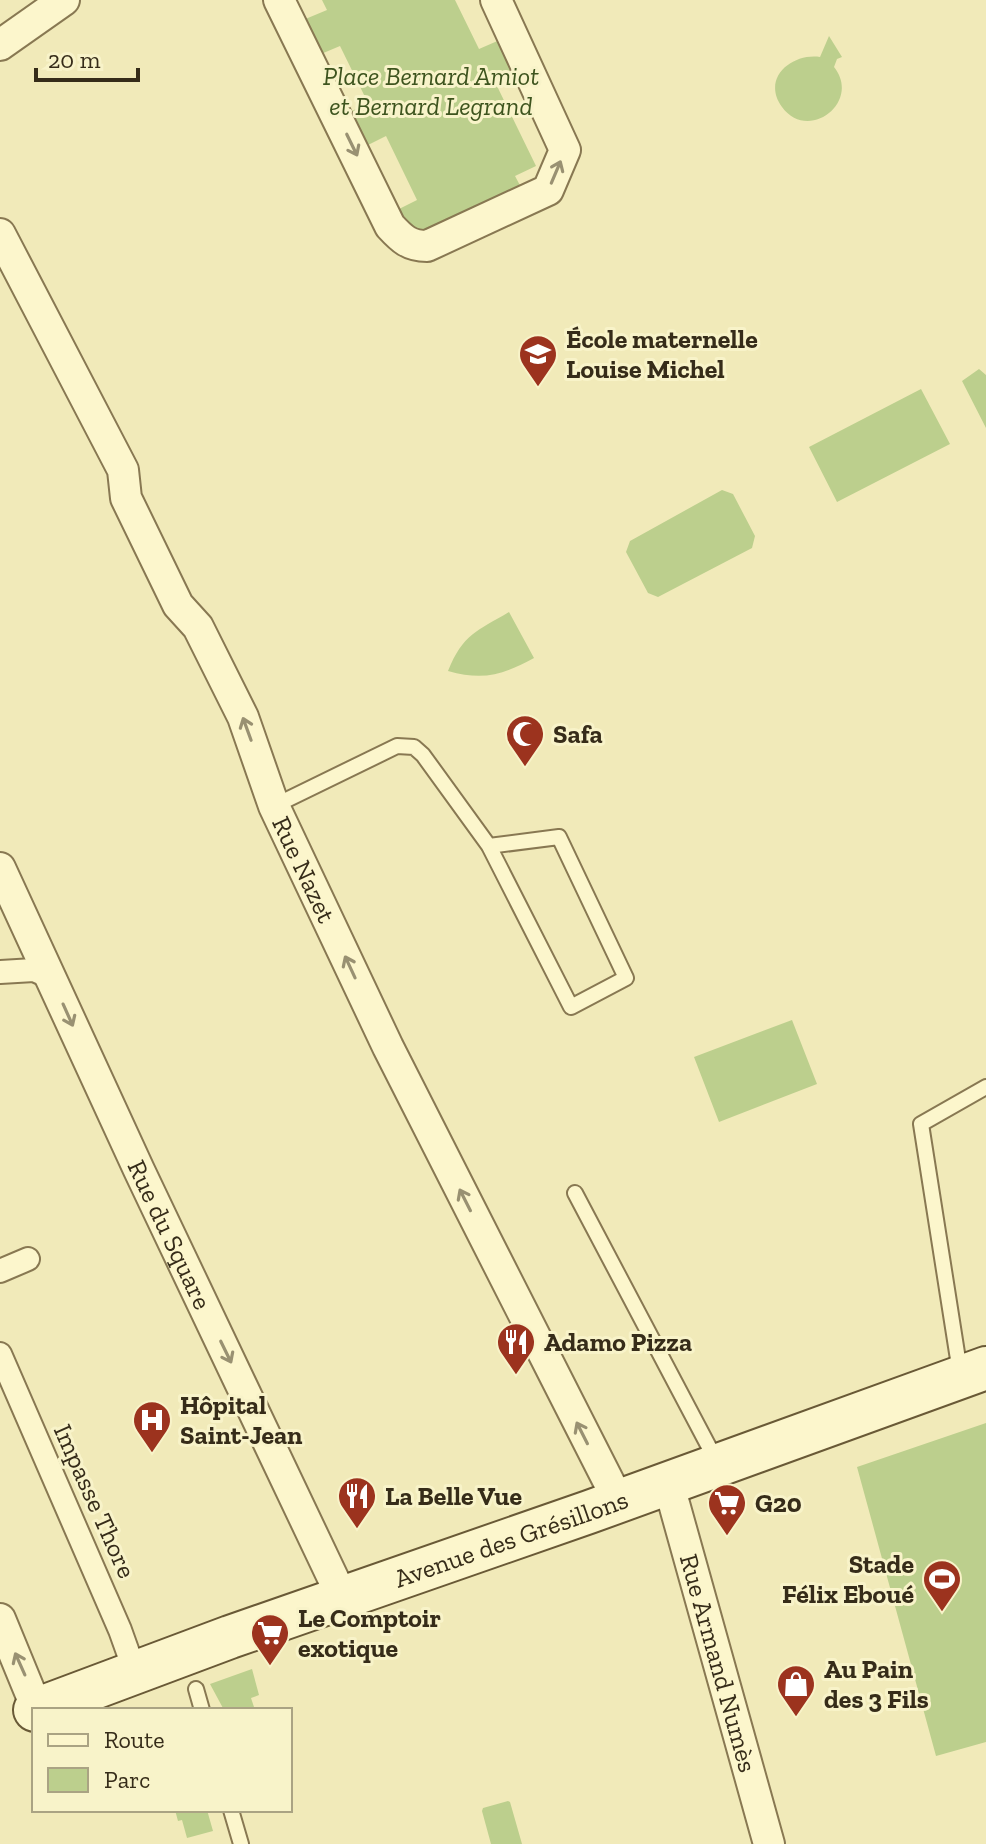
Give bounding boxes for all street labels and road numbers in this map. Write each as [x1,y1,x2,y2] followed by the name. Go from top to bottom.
[265,811,343,928] street label: Rue Nazet
[121,1155,219,1314] street label: Rue du Square
[47,1419,143,1583] street label: Impasse Thore
[390,1483,632,1595] street label: Avenue des Grésillons
[673,1550,764,1776] street label: Rue Armand Numès

